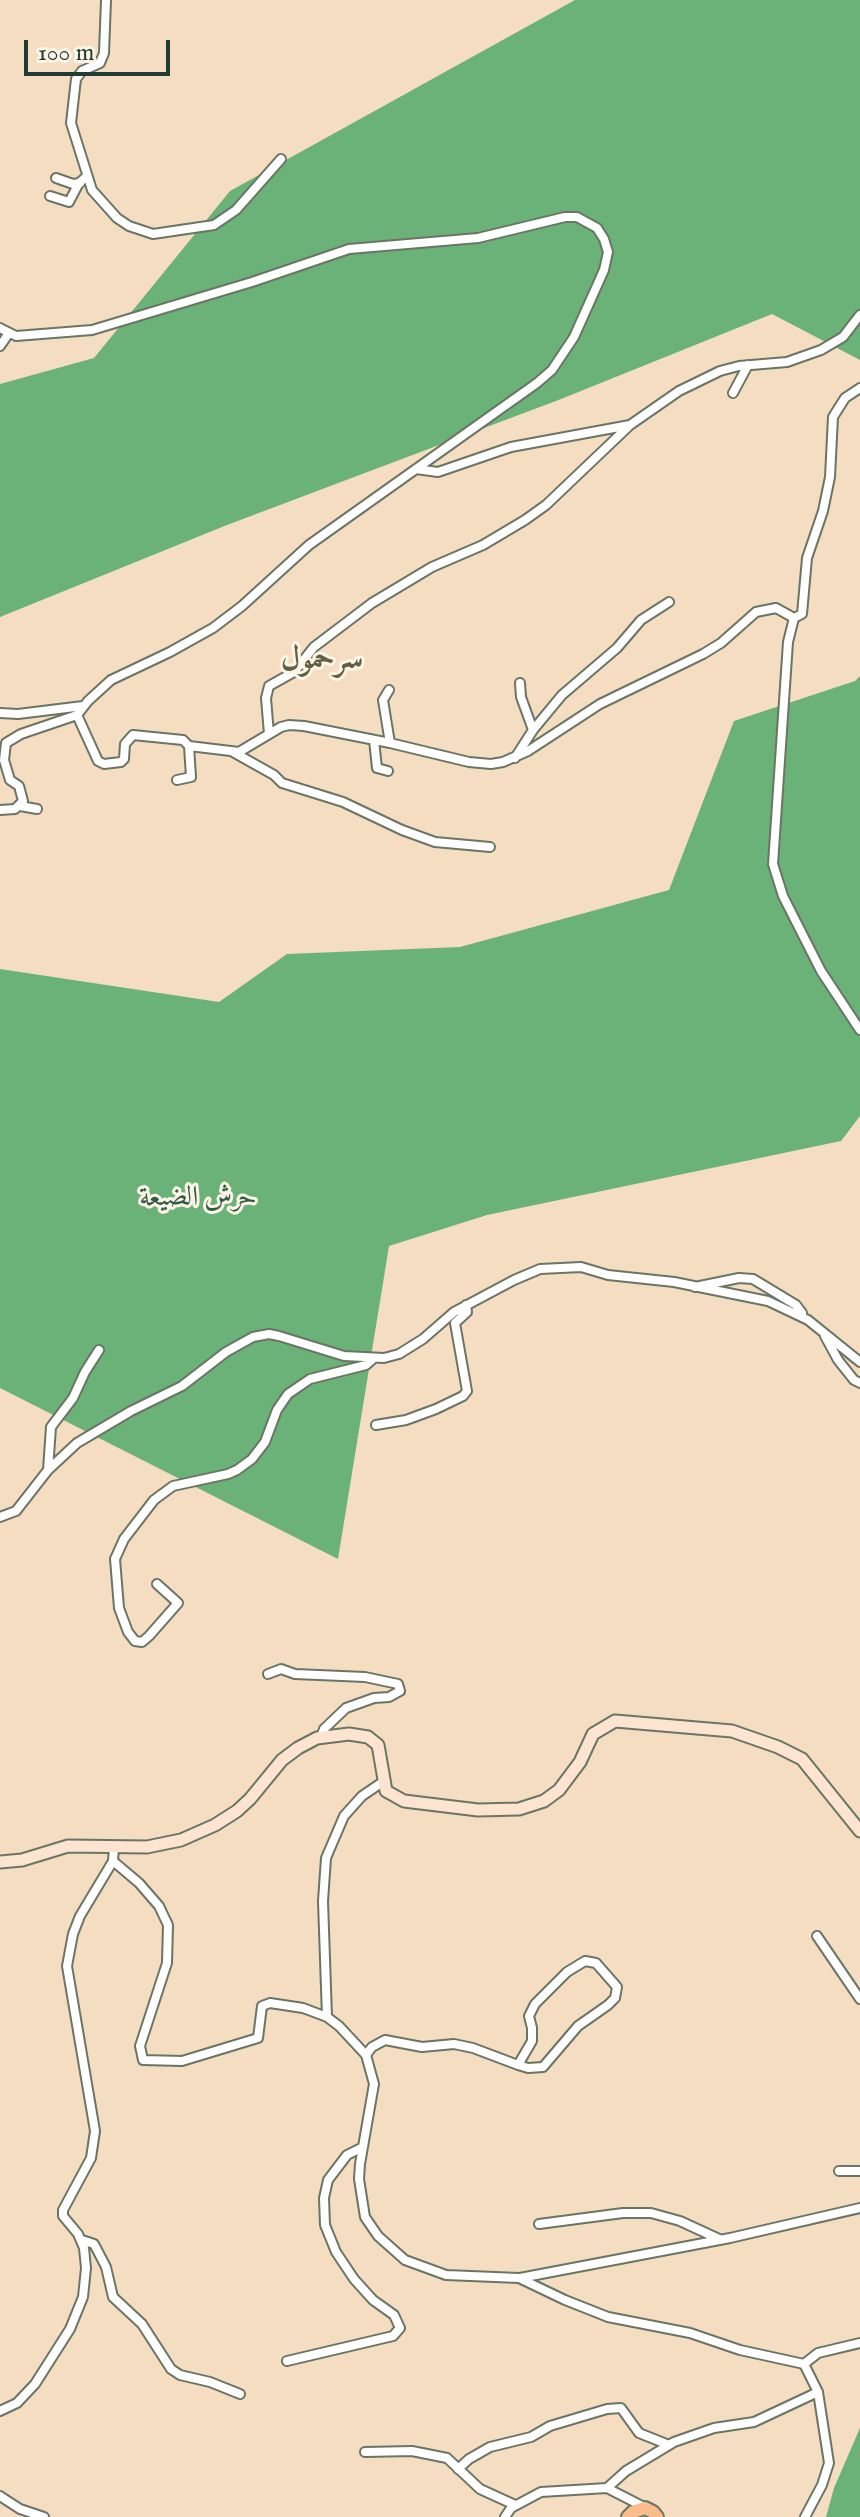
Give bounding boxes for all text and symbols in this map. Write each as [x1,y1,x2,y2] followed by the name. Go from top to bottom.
[28,24,174,74] scale bar
[38,38,94,69] text: 100 m
[281,642,363,680] district label: سرحمول
[139,1182,257,1216] park label: حرش الضيعة

